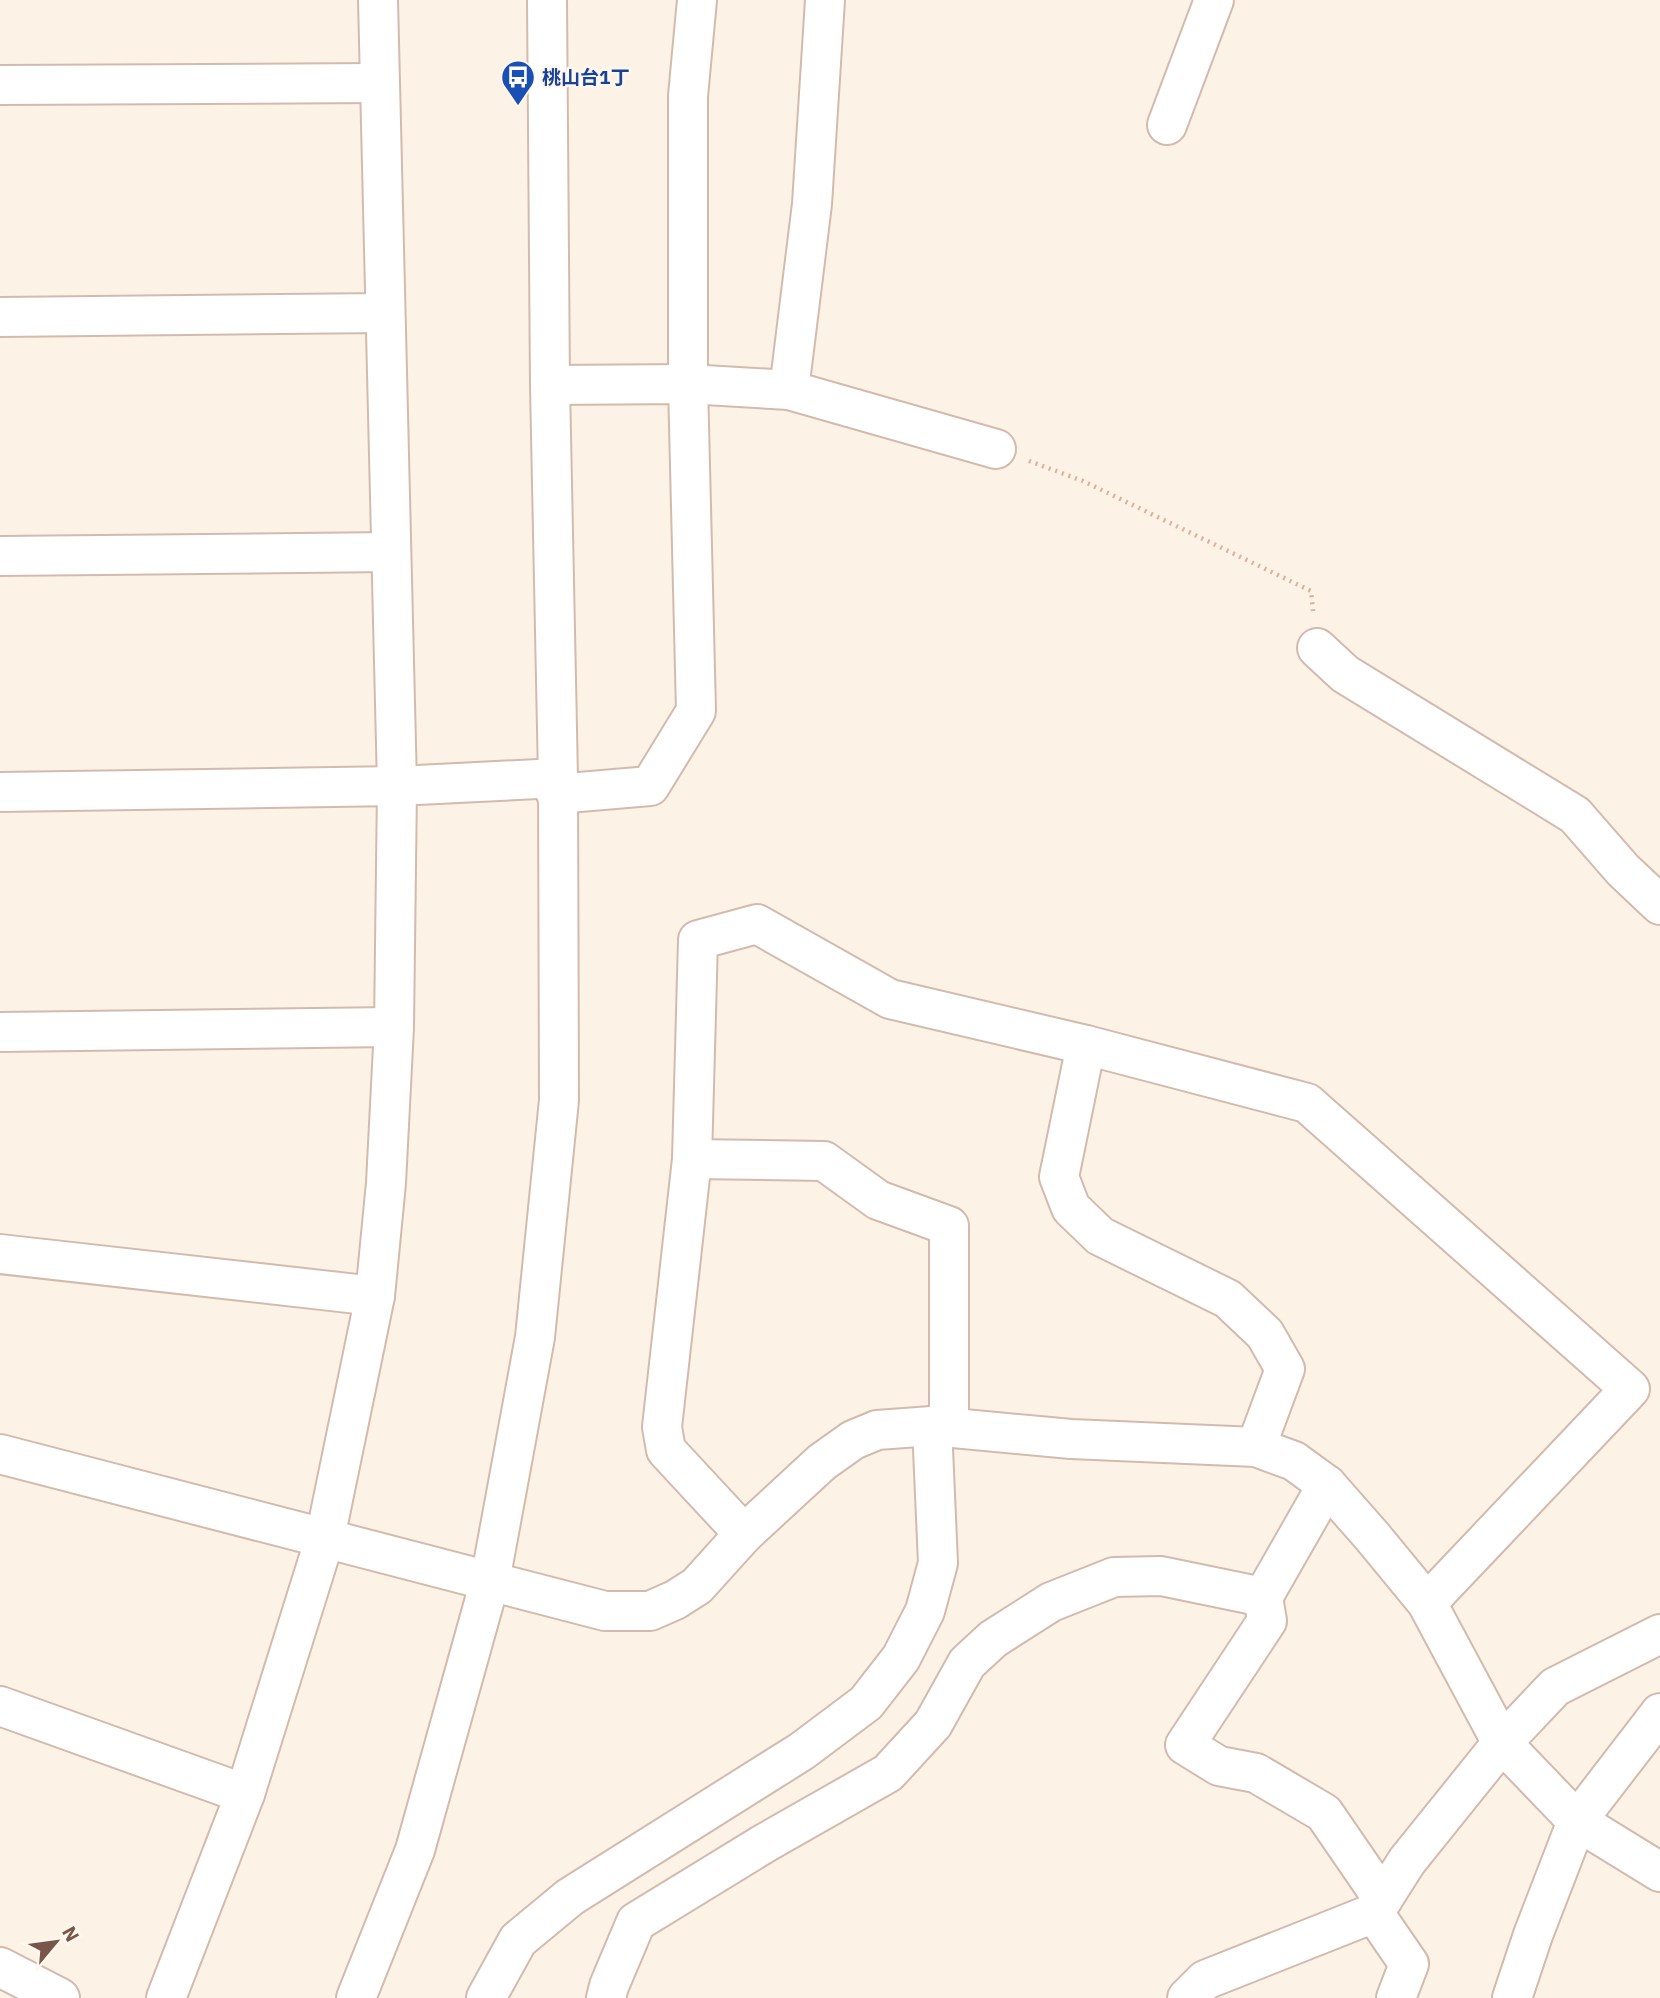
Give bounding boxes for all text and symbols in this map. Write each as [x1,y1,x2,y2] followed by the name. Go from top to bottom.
[499,58,537,107] bus stop icon: 桃山台1丁
[542,65,629,89] place label: 桃山台1丁
[21,1907,91,1977] north arrow
[57,1922,85,1946] text: N

